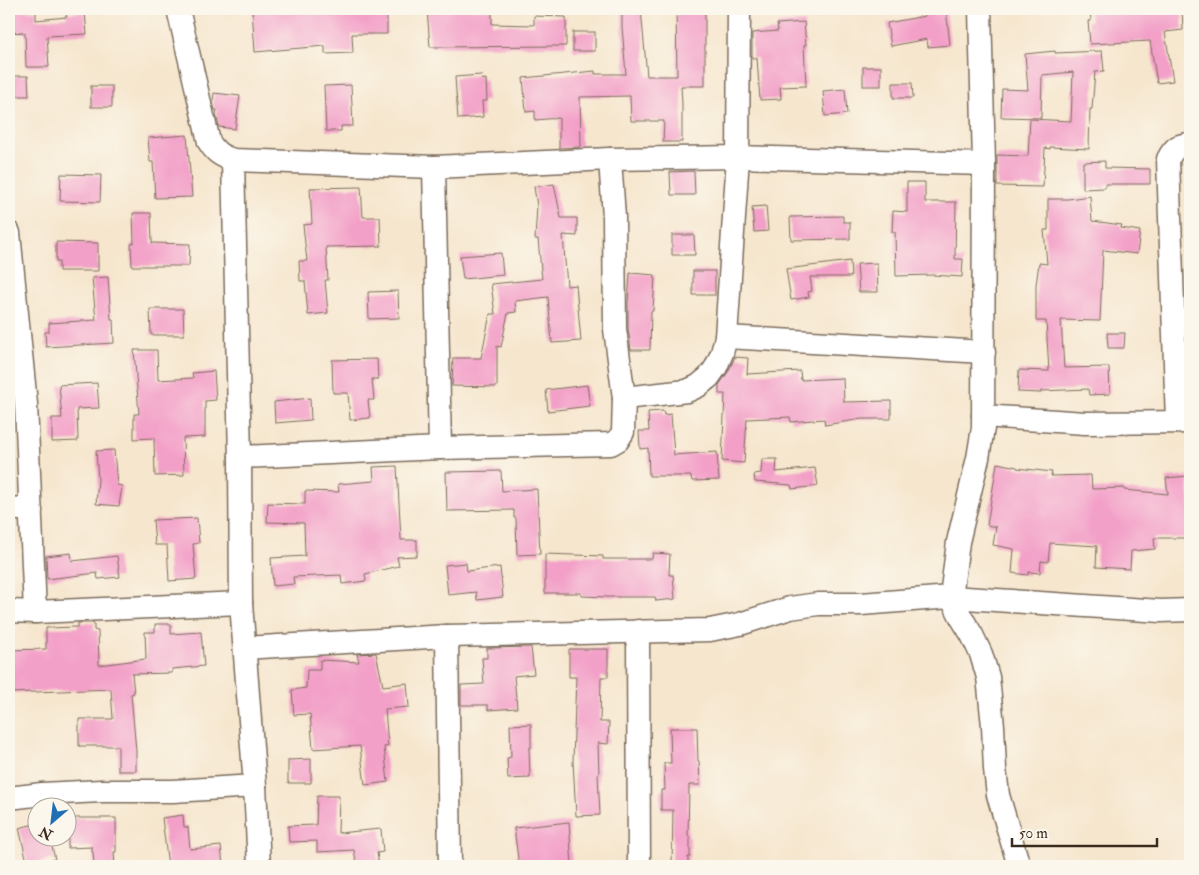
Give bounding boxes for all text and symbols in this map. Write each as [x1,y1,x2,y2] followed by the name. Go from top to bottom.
[28,798,78,848] north arrow
[1012,815,1156,847] scale bar
[36,822,57,844] text: N
[1019,824,1048,843] text: 50 m

